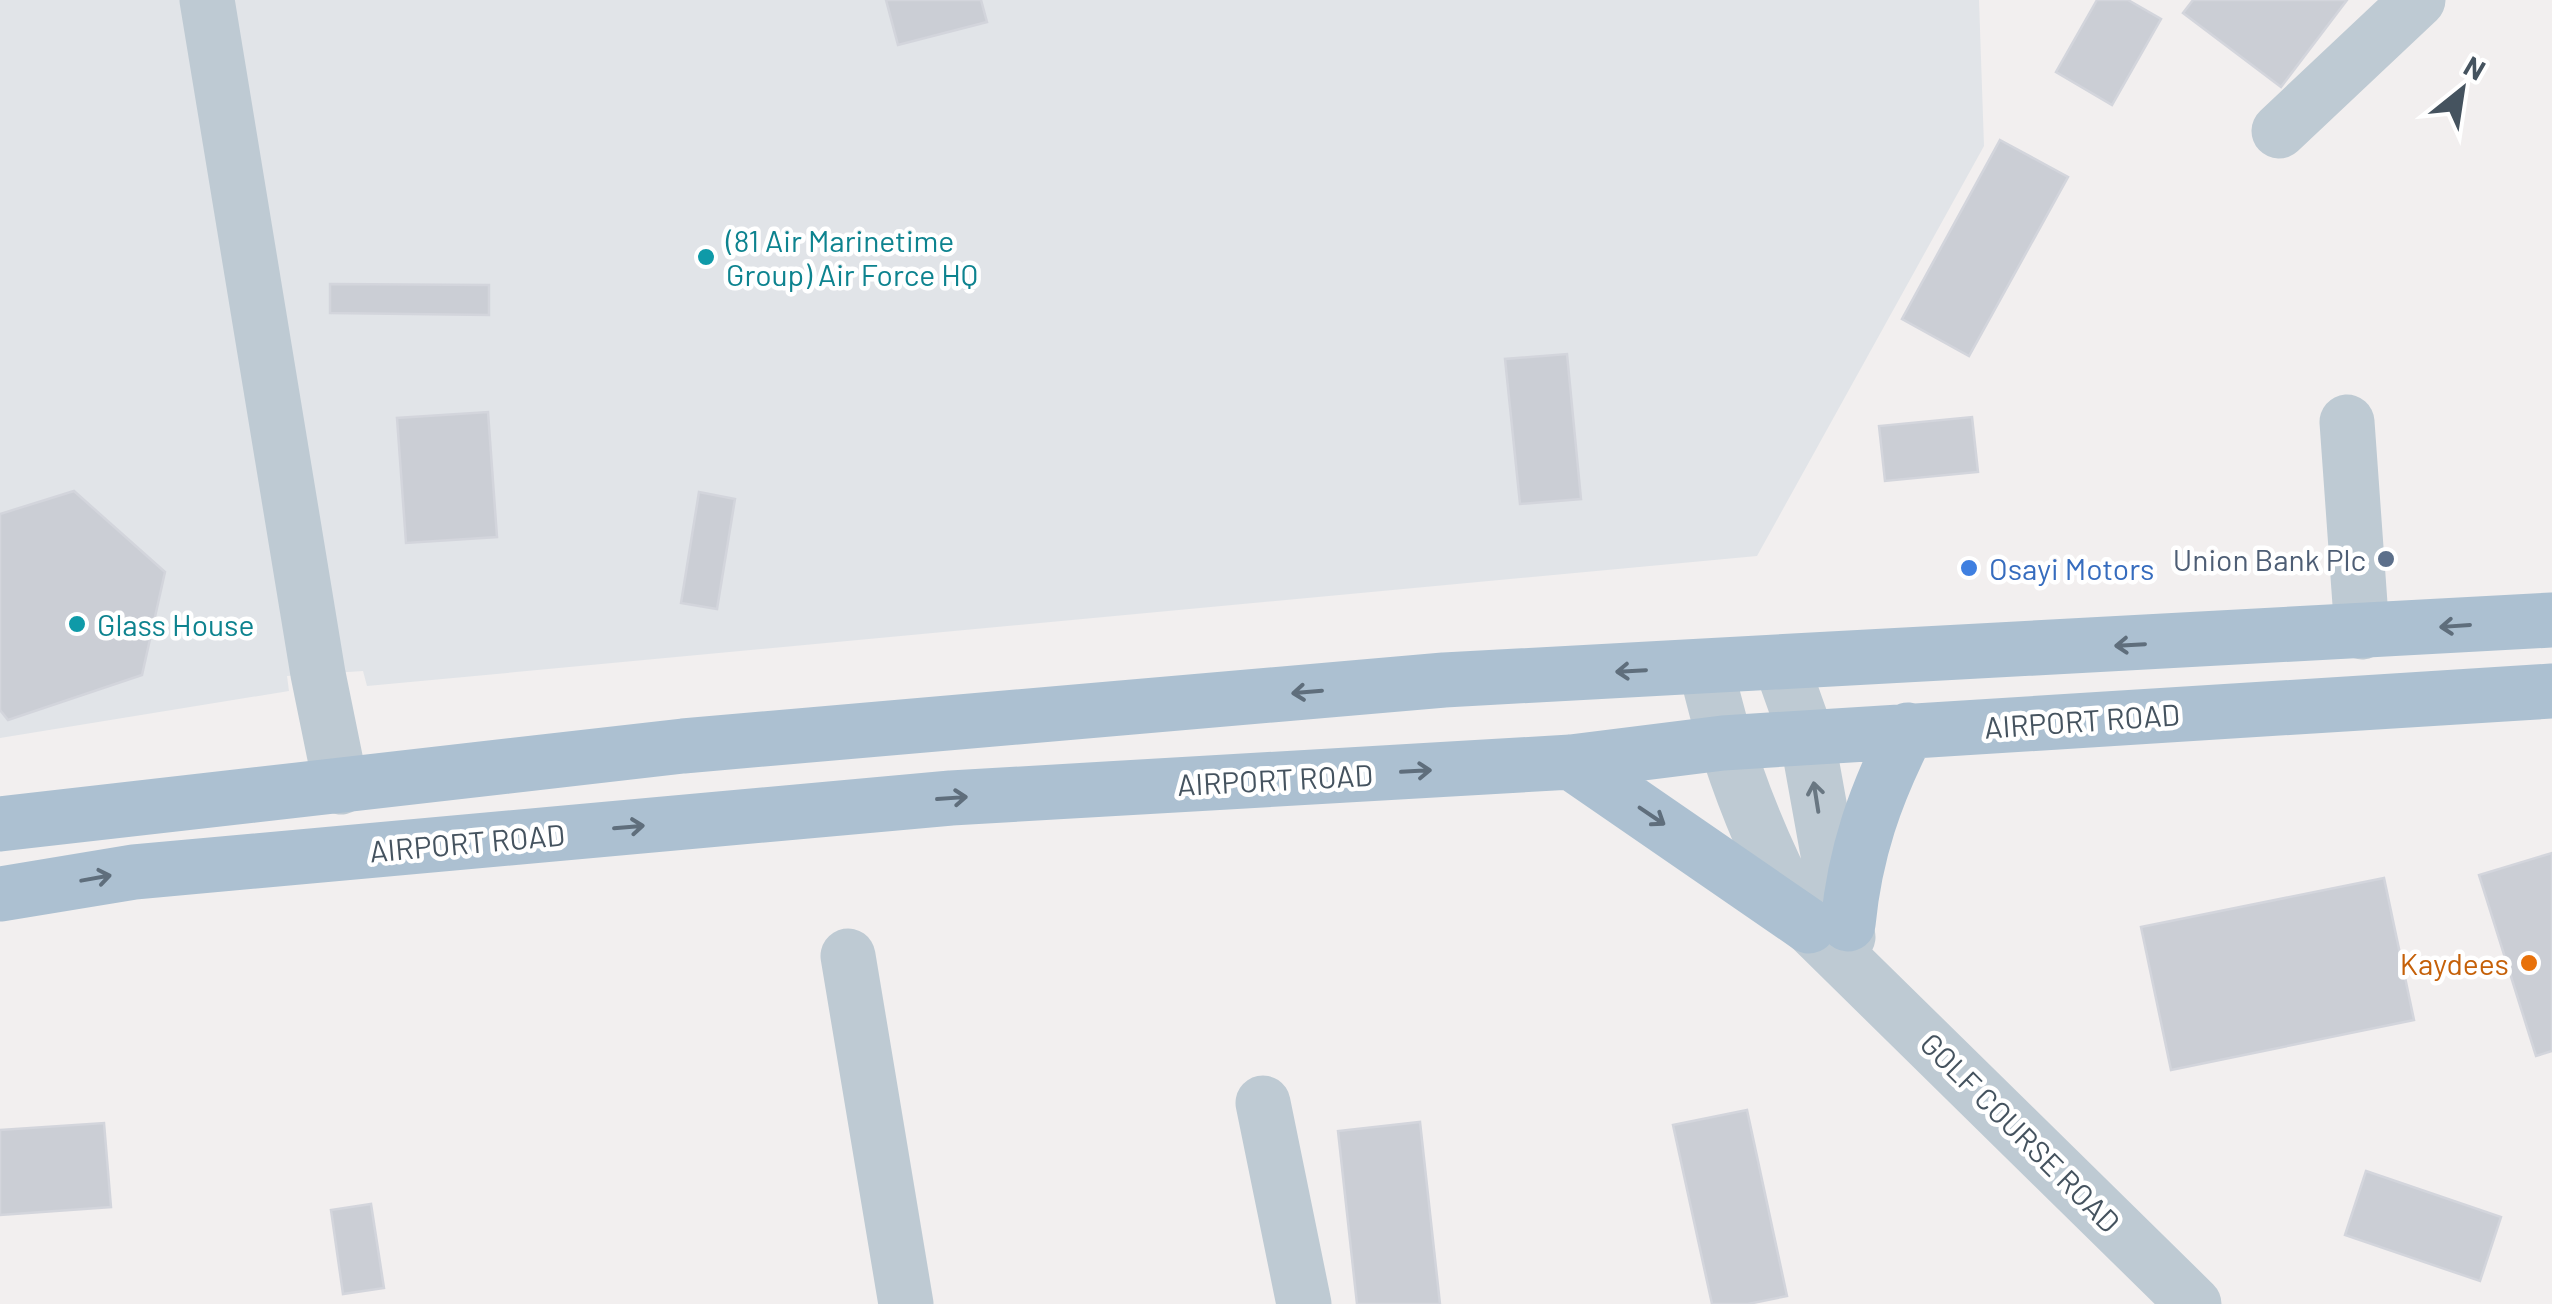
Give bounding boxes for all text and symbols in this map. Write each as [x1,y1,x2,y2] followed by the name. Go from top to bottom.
[2412,40,2512,140] north arrow
[2458,48,2492,87] text: N
[725,222,978,292] place label: (81 Air Marinetime Group) Air Force HQ
[695,246,717,268] marker: (81 Air Marinetime Group) Air Force HQ
[2173,541,2366,577] place label: Union Bank Plc
[2375,548,2397,570] marker: Union Bank Plc
[1989,550,2154,586] place label: Osayi Motors
[1958,557,1980,579] marker: Osayi Motors
[97,606,255,642] place label: Glass House
[66,613,88,635] marker: Glass House
[2439,617,2471,636] one-way arrow
[2115,636,2147,655] one-way arrow
[1615,662,1647,681] one-way arrow
[1291,683,1323,702] one-way arrow
[1983,695,2181,745] street label: AIRPORT ROAD
[1176,756,1374,802] street label: AIRPORT ROAD
[1400,761,1432,780] one-way arrow
[1806,781,1825,814] one-way arrow
[936,788,968,807] one-way arrow
[1638,806,1666,827] one-way arrow
[368,816,566,868] street label: AIRPORT ROAD
[612,817,644,836] one-way arrow
[79,868,112,887] one-way arrow
[2400,945,2509,981] place label: Kaydees
[2518,952,2540,974] marker: Kaydees
[1914,1025,2128,1239] street label: GOLF COURSE ROAD

